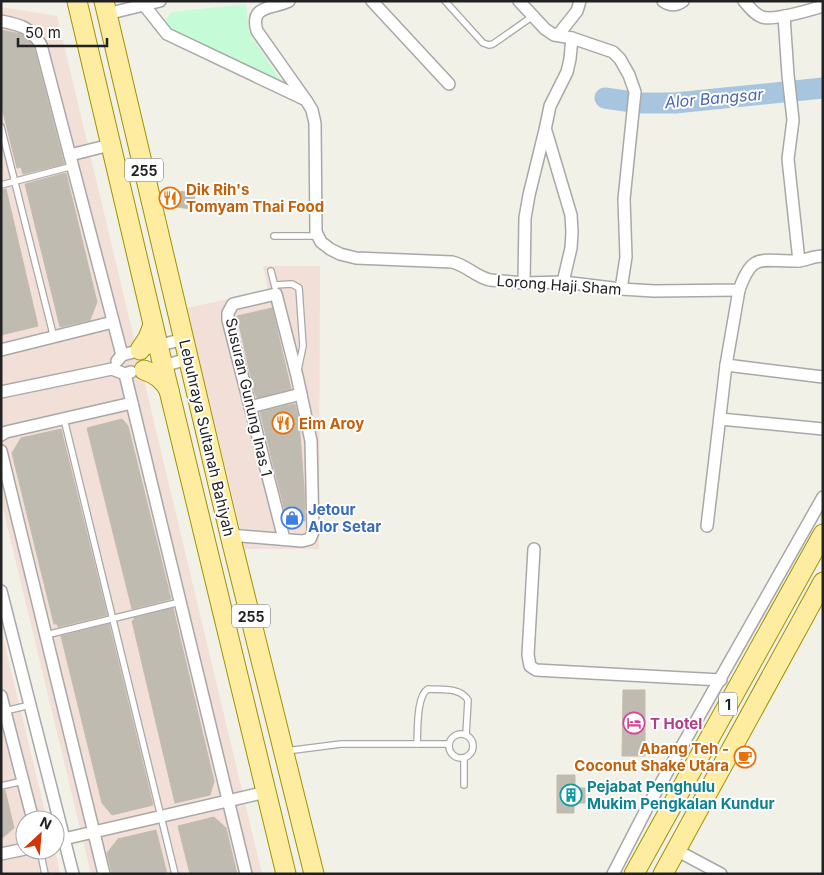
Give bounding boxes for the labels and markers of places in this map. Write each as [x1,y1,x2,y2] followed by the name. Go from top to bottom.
[186,180,324,216] place label: Dik Rih's Tomyam Thai Food
[158,186,182,210] restaurant icon: Dik Rih's Tomyam Thai Food
[271,411,295,435] restaurant icon: Eim Aroy
[299,414,364,433] place label: Eim Aroy
[308,500,381,536] place label: Jetour Alor Setar
[280,506,304,530] shop icon: Jetour Alor Setar
[622,711,646,735] hotel icon: T Hotel
[650,714,702,733] place label: T Hotel
[574,739,729,775] place label: Abang Teh - Coconut Shake Utara
[733,745,757,769] cafe icon: Abang Teh - Coconut Shake Utara
[587,777,775,813] place label: Pejabat Penghulu Mukim Pengkalan Kundur
[559,783,583,807] building icon: Pejabat Penghulu Mukim Pengkalan Kundur

